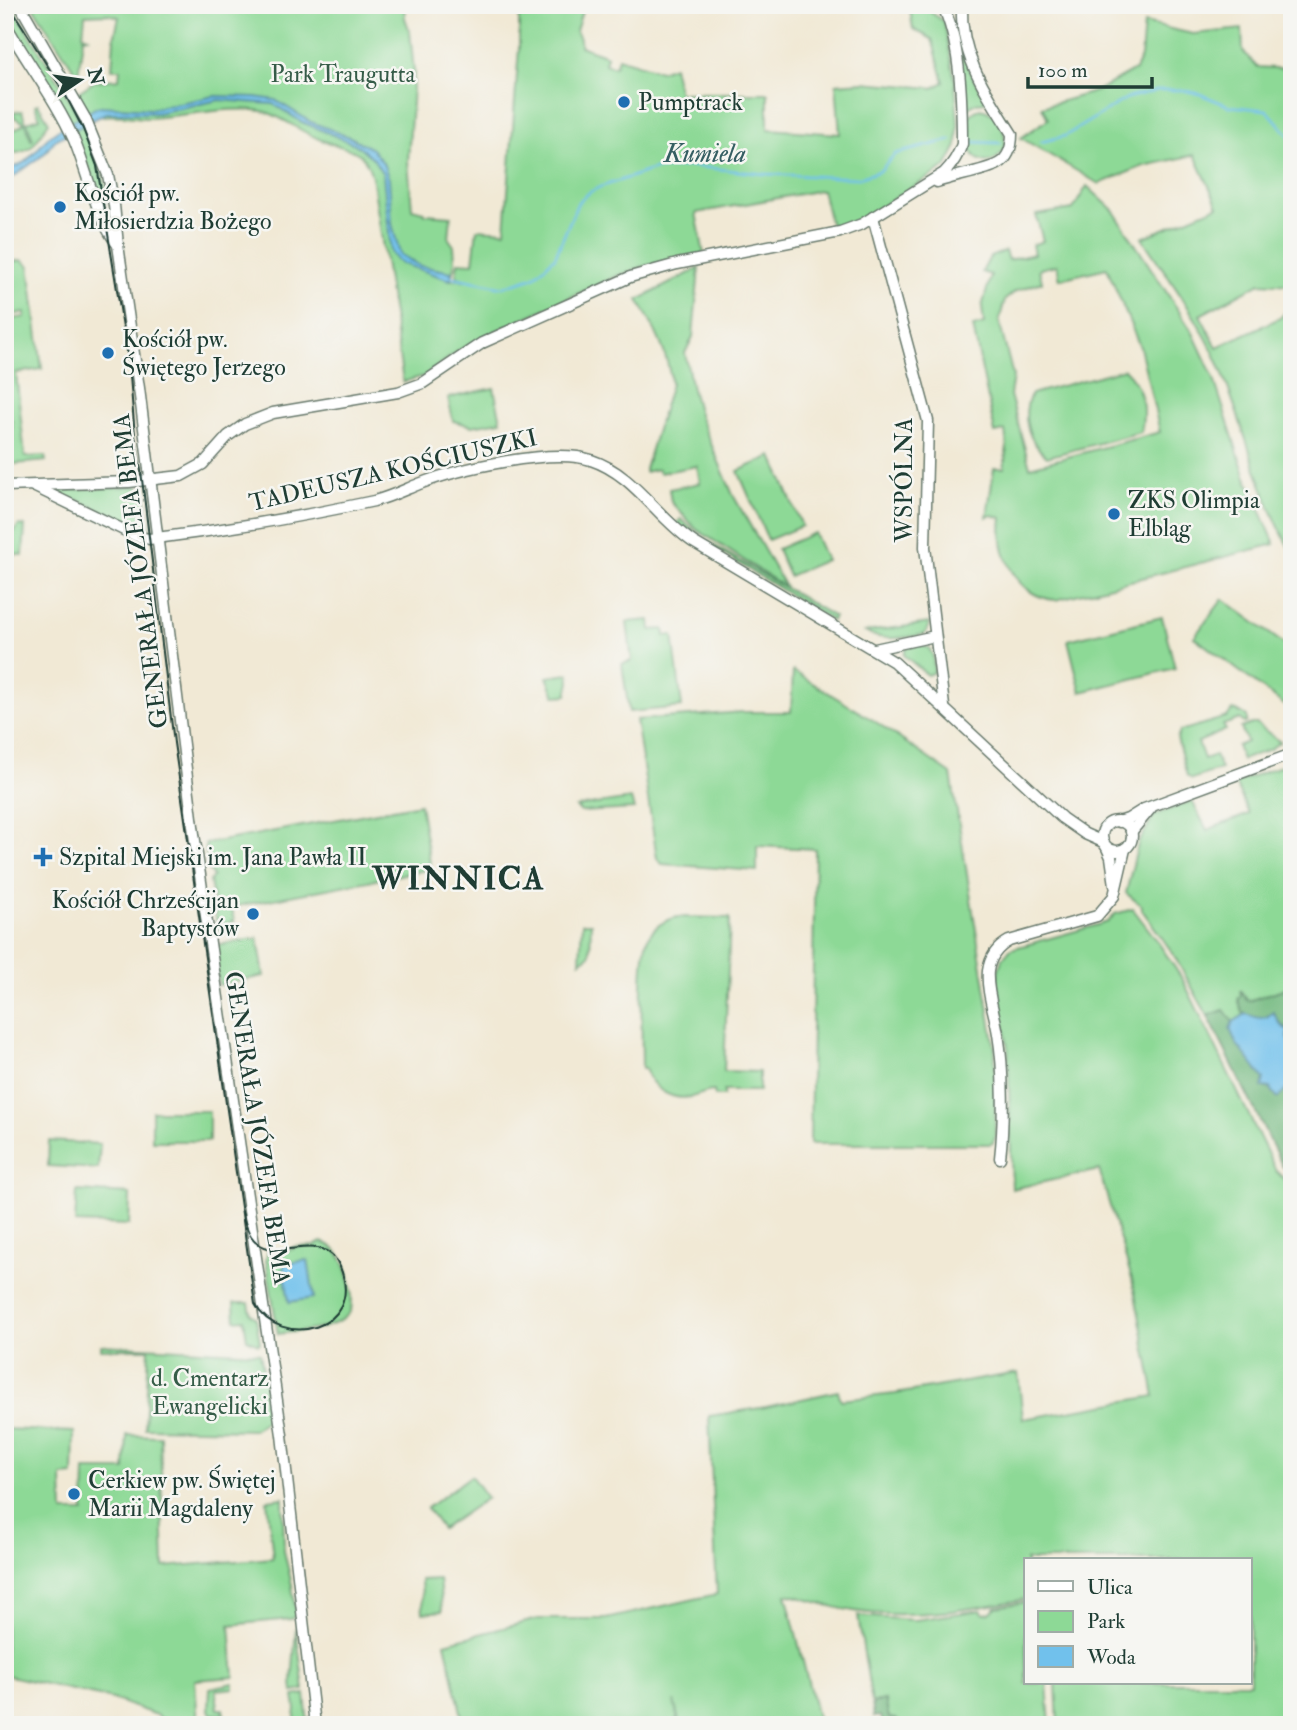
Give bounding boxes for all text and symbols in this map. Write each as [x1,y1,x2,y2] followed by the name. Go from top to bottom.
[46,46,116,116] north arrow
[1028,46,1152,90] scale bar
[1038,57,1088,84] text: 100 m
[271,59,417,90] park label: Park Traugutta
[82,64,109,88] text: N
[638,87,743,118] place label: Pumptrack
[616,94,632,110] marker: Pumptrack
[662,138,746,170] water label: Kumiela
[74,178,272,237] place label: Kościół pw. Miłosierdzia Bożego
[52,199,68,215] marker: Kościół pw. Miłosierdzia Bożego
[122,324,286,383] place label: Kościół pw. Świętego Jerzego
[100,345,116,361] marker: Kościół pw. Świętego Jerzego
[105,412,175,730] street label: GENERAŁA JÓZEFA BEMA
[888,418,920,543] street label: WSPÓLNA
[246,421,540,519] street label: TADEUSZA KOŚCIUSZKI
[1128,485,1261,544] place label: ZKS Olimpia Elbląg
[1106,506,1122,522] marker: ZKS Olimpia Elbląg
[59,842,367,873] place label: Szpital Miejski im. Jana Pawła II
[33,847,53,867] marker: Szpital Miejski im. Jana Pawła II
[371,859,546,899] district label: WINNICA
[52,885,240,944] place label: Kościół Chrześcijan Baptystów
[245,906,261,922] marker: Kościół Chrześcijan Baptystów
[217,969,299,1287] street label: GENERAŁA JÓZEFA BEMA
[151,1363,269,1422] park label: d. Cmentarz Ewangelicki
[88,1464,276,1524] place label: Cerkiew pw. Świętej Marii Magdaleny
[66,1486,82,1502] marker: Cerkiew pw. Świętej Marii Magdaleny
[1024,1558,1252,1684] legend
[1087,1574,1133,1601] text: Ulica
[1087,1608,1125,1635] text: Park
[1086,1644,1136,1671] text: Woda

